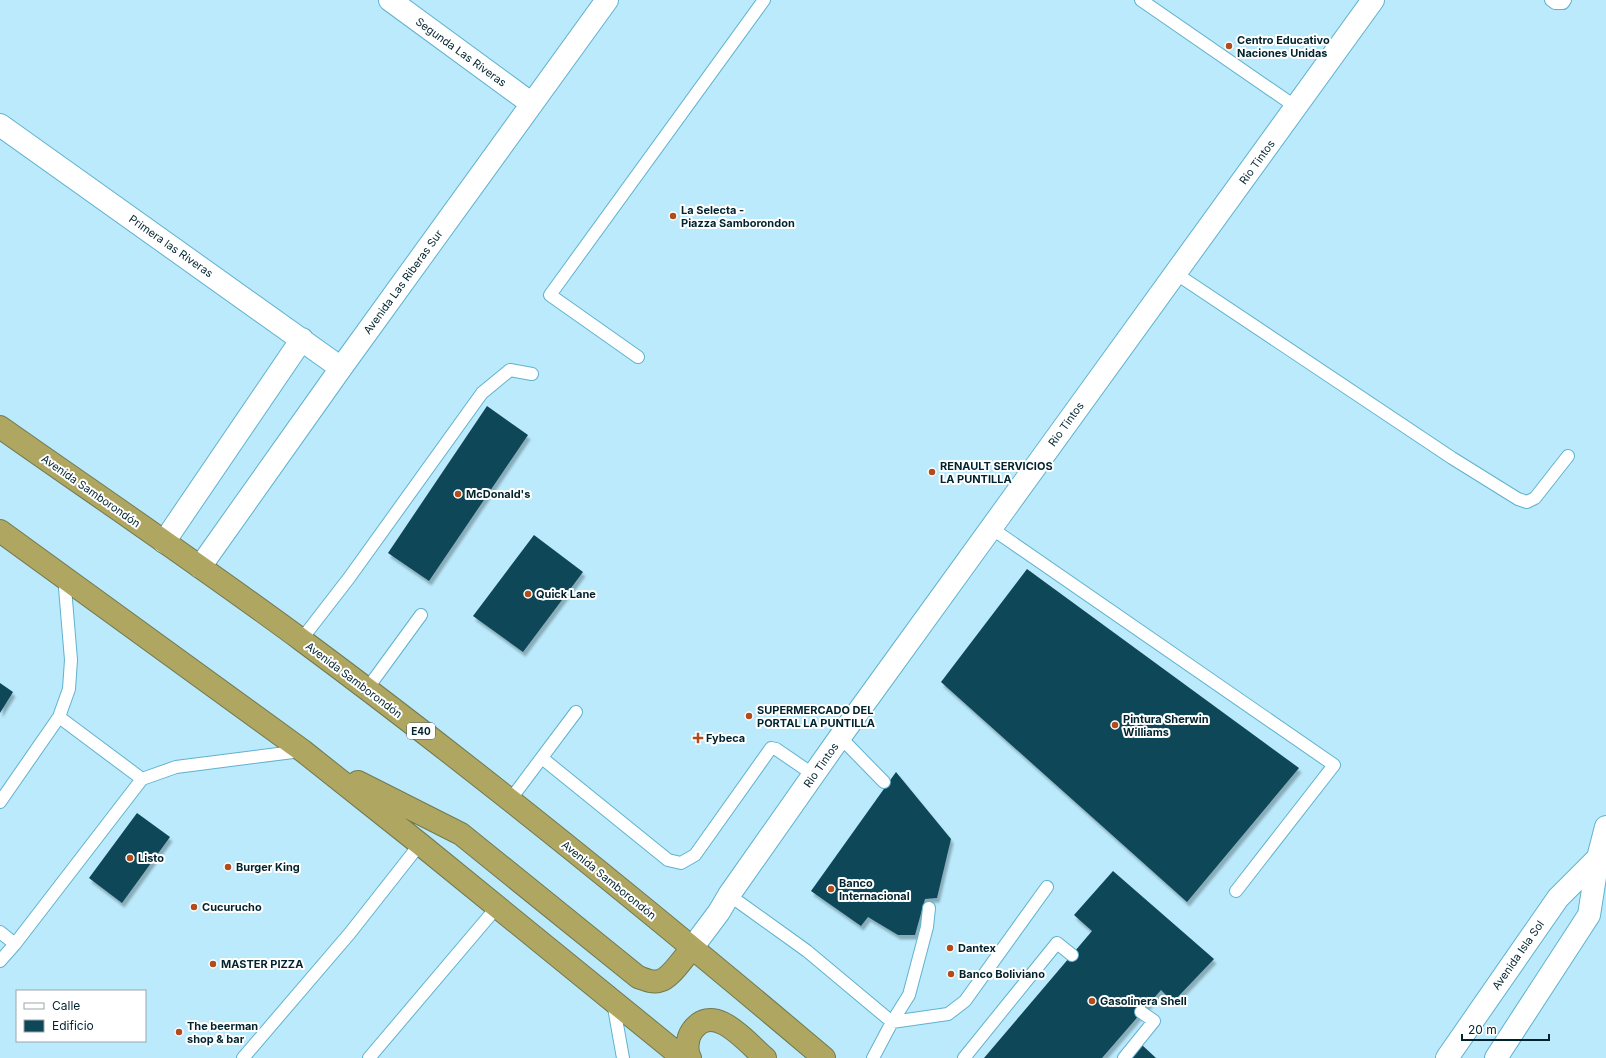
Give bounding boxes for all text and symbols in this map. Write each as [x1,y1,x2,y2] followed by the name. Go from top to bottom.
[413,14,509,90] street label: Segunda Las Riveras
[1237,33,1330,60] place label: Centro Educativo Naciones Unidas
[1224,41,1234,51] marker: Centro Educativo Naciones Unidas
[1236,137,1278,187] street label: Rio Tintos
[681,203,795,230] place label: La Selecta - Piazza Samborondon
[668,211,678,221] marker: La Selecta - Piazza Samborondon
[126,212,216,280] street label: Primera las Riveras
[360,227,446,337] street label: Avenida Las Riberas Sur
[1045,399,1087,449] street label: Rio Tintos
[39,452,143,530] street label: Avenida Samborondón
[940,459,1053,486] place label: RENAULT SERVICIOS LA PUNTILLA
[927,467,937,477] marker: RENAULT SERVICIOS LA PUNTILLA
[466,487,530,501] place label: McDonald's
[453,489,463,499] marker: McDonald's
[536,587,596,601] place label: Quick Lane
[523,589,533,599] marker: Quick Lane
[303,639,405,721] street label: Avenida Samborondón
[757,703,875,730] place label: SUPERMERCADO DEL PORTAL LA PUNTILLA
[744,711,754,721] marker: SUPERMERCADO DEL PORTAL LA PUNTILLA
[1123,712,1209,739] place label: Pintura Sherwin Williams
[1110,720,1120,730] marker: Pintura Sherwin Williams
[407,723,435,739] road number: E40
[706,731,745,745] place label: Fybeca
[693,733,703,743] marker: Fybeca
[800,740,842,790] street label: Rio Tintos
[559,838,659,922] street label: Avenida Samborondón
[138,851,164,865] place label: Listo
[125,853,135,863] marker: Listo
[236,860,300,874] place label: Burger King
[223,862,233,872] marker: Burger King
[839,876,910,903] place label: Banco Internacional
[826,884,836,894] marker: Banco Internacional
[202,900,262,914] place label: Cucurucho
[189,902,199,912] marker: Cucurucho
[1489,918,1547,992] street label: Avenida Isla Sol
[958,941,996,955] place label: Dantex
[945,943,955,953] marker: Dantex
[221,957,303,971] place label: MASTER PIZZA
[208,959,218,969] marker: MASTER PIZZA
[959,967,1045,981] place label: Banco Boliviano
[946,969,956,979] marker: Banco Boliviano
[16,990,146,1042] legend
[1100,994,1187,1008] place label: Gasolinera Shell
[1087,996,1097,1006] marker: Gasolinera Shell
[52,998,80,1013] text: Calle
[1462,1016,1549,1042] scale bar
[52,1018,94,1033] text: Edificio
[187,1019,258,1046] place label: The beerman shop & bar
[1468,1022,1497,1037] text: 20 m
[174,1027,184,1037] marker: The beerman shop & bar

